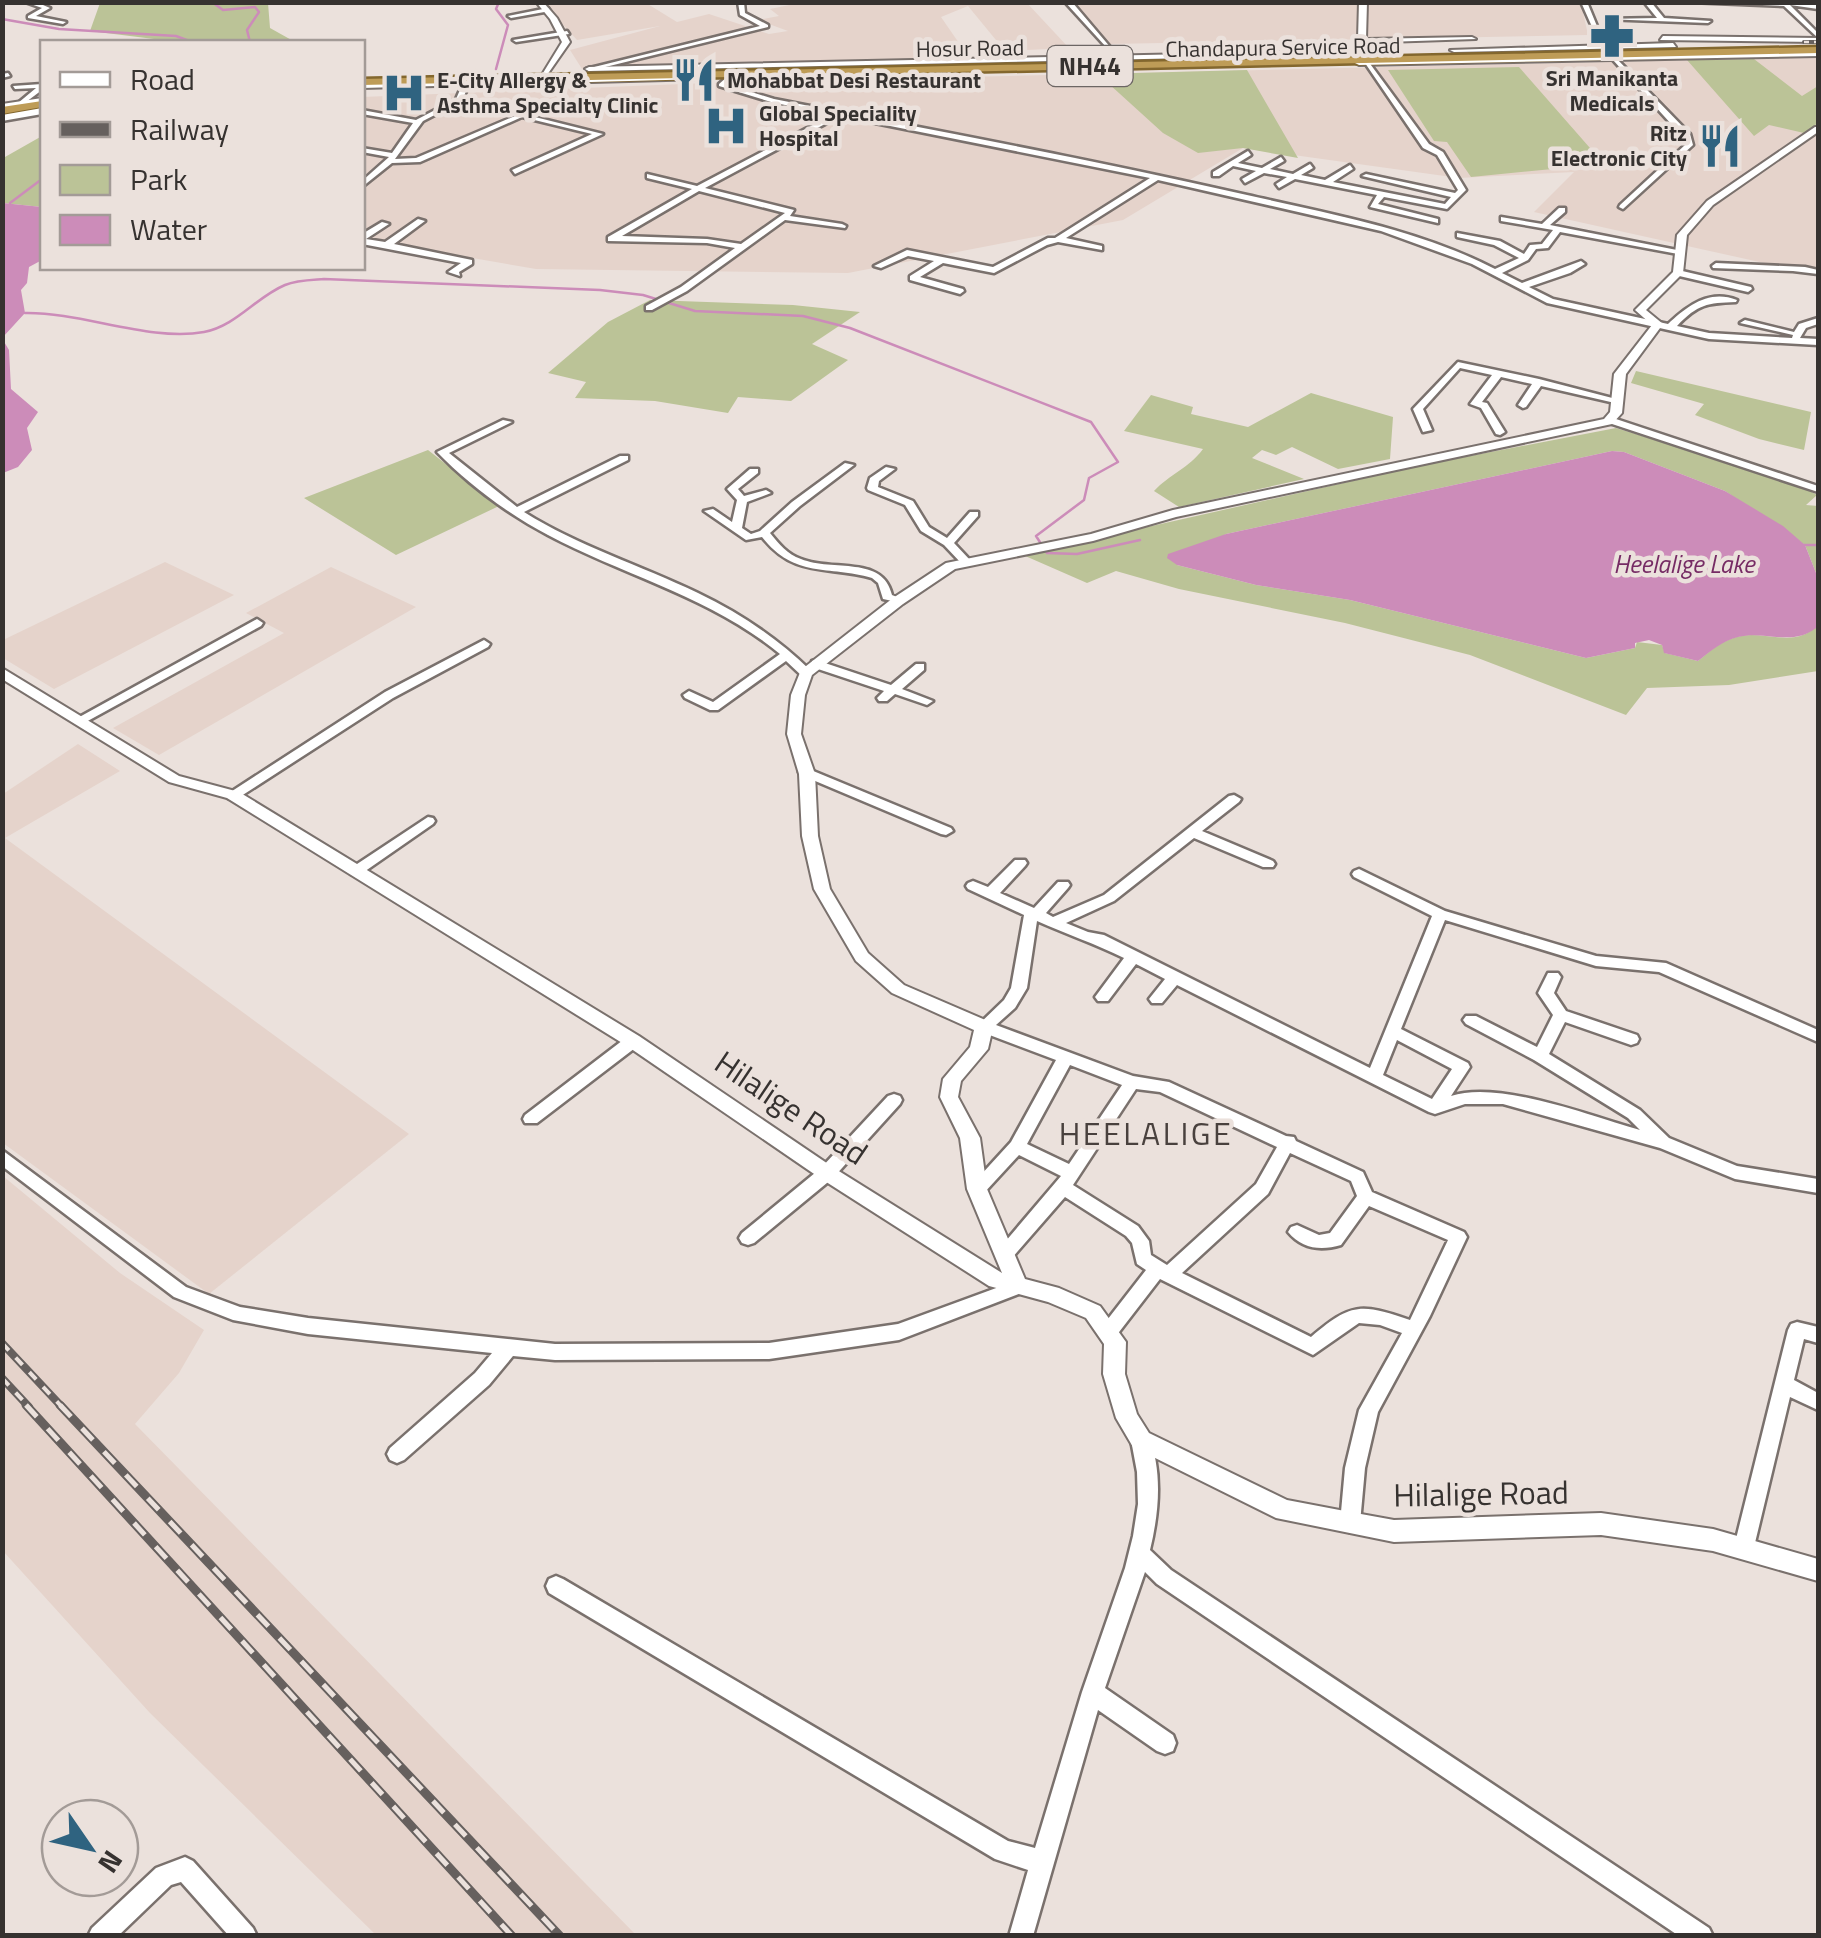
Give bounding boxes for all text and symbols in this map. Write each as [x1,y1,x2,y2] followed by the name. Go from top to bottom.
[1588,12,1636,60] pharmacy icon: Sri Manikanta Medicals
[1165,28,1401,66] street label: Chandapura Service Road
[916,30,1024,66] street label: Hosur Road
[40,40,365,270] legend
[1048,46,1132,86] road number: NH44
[130,56,195,102] text: Road
[670,56,718,104] restaurant icon: Mohabbat Desi Restaurant
[1546,61,1678,120] place label: Sri Manikanta Medicals
[437,63,658,122] place label: E-City Allergy & Asthma Specialty Clinic
[727,63,981,97] place label: Mohabbat Desi Restaurant
[380,69,428,117] hospital icon: E-City Allergy & Asthma Specialty Clinic
[759,96,917,155] place label: Global Speciality Hospital
[702,102,750,150] hospital icon: Global Speciality Hospital
[130,106,229,152] text: Railway
[1551,116,1687,175] place label: Ritz Electronic City
[1696,122,1744,170] restaurant icon: Ritz Electronic City
[130,156,187,202] text: Park
[130,206,207,252] text: Water
[1613,545,1756,583] water label: Heelalige Lake
[705,1038,878,1176] street label: Hilalige Road
[1059,1109,1233,1157] district label: HEELALIGE
[1393,1467,1569,1519] street label: Hilalige Road
[40,1798,140,1898] north arrow
[88,1842,134,1882] text: N

